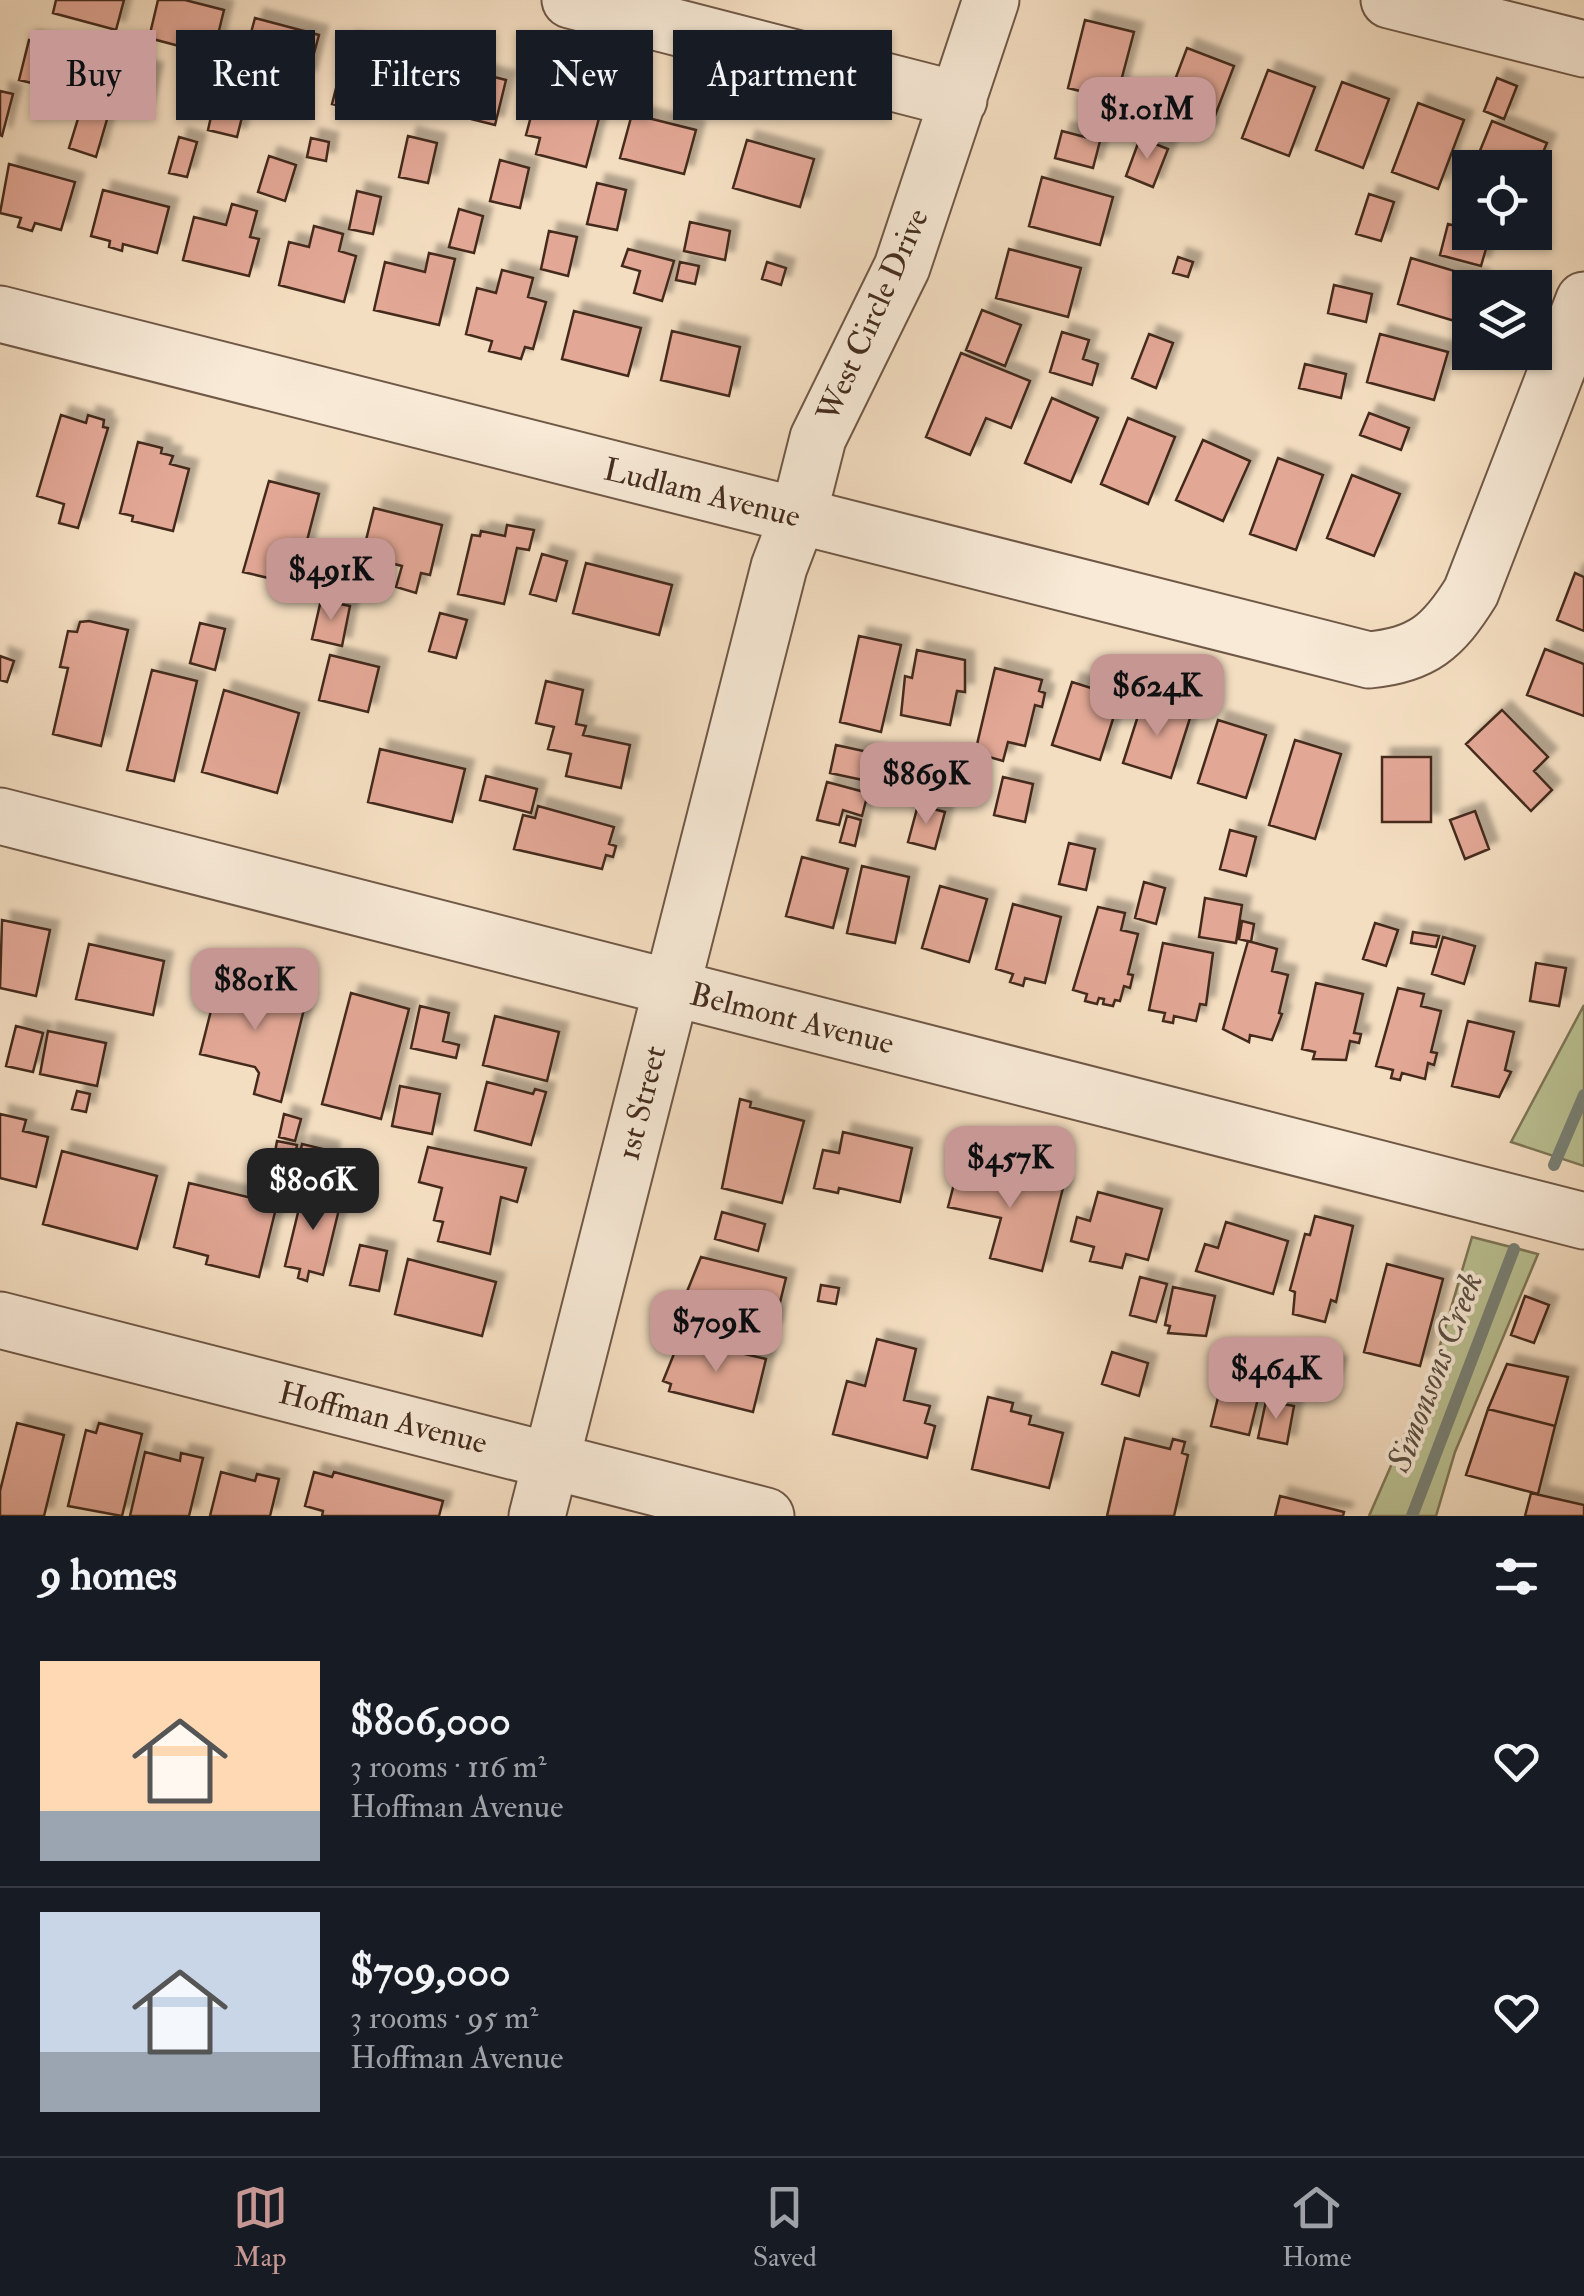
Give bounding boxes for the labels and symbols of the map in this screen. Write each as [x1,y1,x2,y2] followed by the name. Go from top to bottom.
[1066,77,1228,162] pin: $1.01M
[808,202,938,429] street label: West Circle Drive
[600,449,804,537] street label: Ludlam Avenue
[261,538,401,623] pin: $491K
[1087,654,1227,739] pin: $624K
[856,742,996,827] pin: $869K
[185,948,325,1033] pin: $801K
[686,974,898,1064] street label: Belmont Avenue
[608,1042,676,1164] street label: 1st Street
[940,1126,1080,1211] pin: $457K
[243,1148,383,1233] pin: $806K
[1376,1266,1493,1479] water label: Simonsons Creek
[646,1290,786,1375] pin: $709K
[1206,1337,1346,1422] pin: $464K
[275,1373,491,1463] street label: Hoffman Avenue

